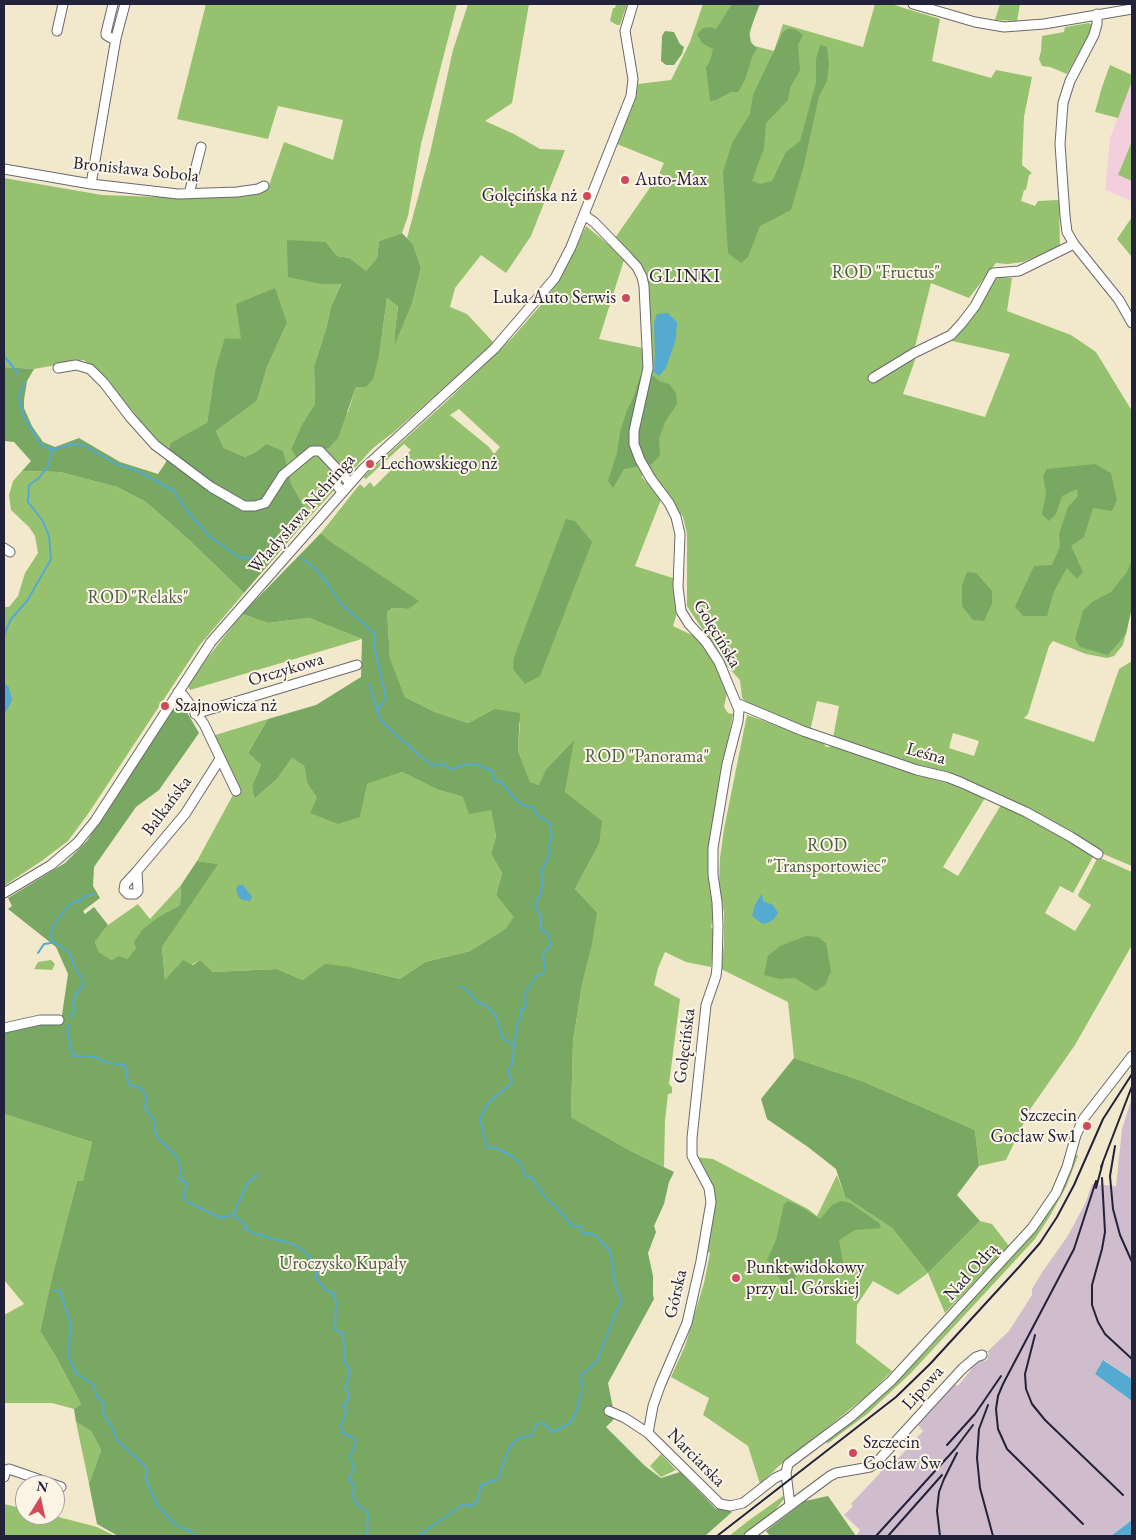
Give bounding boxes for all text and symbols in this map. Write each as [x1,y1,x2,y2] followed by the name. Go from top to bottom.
[72,153,200,187] street label: Bronisława Sobola
[635,169,707,191] place label: Auto-Max
[619,174,631,186] marker: Auto-Max
[482,185,577,207] place label: Golęcińska nż
[581,190,593,202] marker: Golęcińska nż
[832,262,940,284] park label: ROD "Fructus"
[648,266,722,288] district label: GLINKI
[493,287,616,309] place label: Luka Auto Serwis
[620,292,632,304] marker: Luka Auto Serwis
[244,450,360,578] street label: Władysława Nehringa
[380,453,497,475] place label: Lechowskiego nż
[364,458,376,470] marker: Lechowskiego nż
[87,587,189,609] park label: ROD "Relaks"
[688,596,746,672] street label: Golęcińska
[246,648,326,692] street label: Orczykowa
[175,695,277,717] place label: Szajnowicza nż
[159,700,171,712] marker: Szajnowicza nż
[904,738,948,770] street label: Leśna
[585,746,709,768] park label: ROD "Panorama"
[138,772,196,840] street label: Bałkańska
[767,835,887,878] park label: ROD "Transportowiec"
[670,1007,700,1085] street label: Golęcińska
[991,1105,1077,1148] place label: Szczecin Gocław Sw1
[1081,1120,1093,1132] marker: Szczecin Gocław Sw1
[939,1239,1003,1305] street label: Nad Odrą
[279,1253,407,1275] park label: Uroczysko Kupały
[746,1257,864,1300] place label: Punkt widokowy przy ul. Górskiej
[660,1267,692,1321] street label: Górska
[730,1272,742,1284] marker: Punkt widokowy przy ul. Górskiej
[898,1361,948,1415] street label: Lipowa
[662,1424,730,1492] street label: Narciarska
[863,1432,941,1475] place label: Szczecin Gocław Sw
[847,1447,859,1459] marker: Szczecin Gocław Sw
[15,1475,65,1525] north arrow
[35,1476,50,1496] text: N

